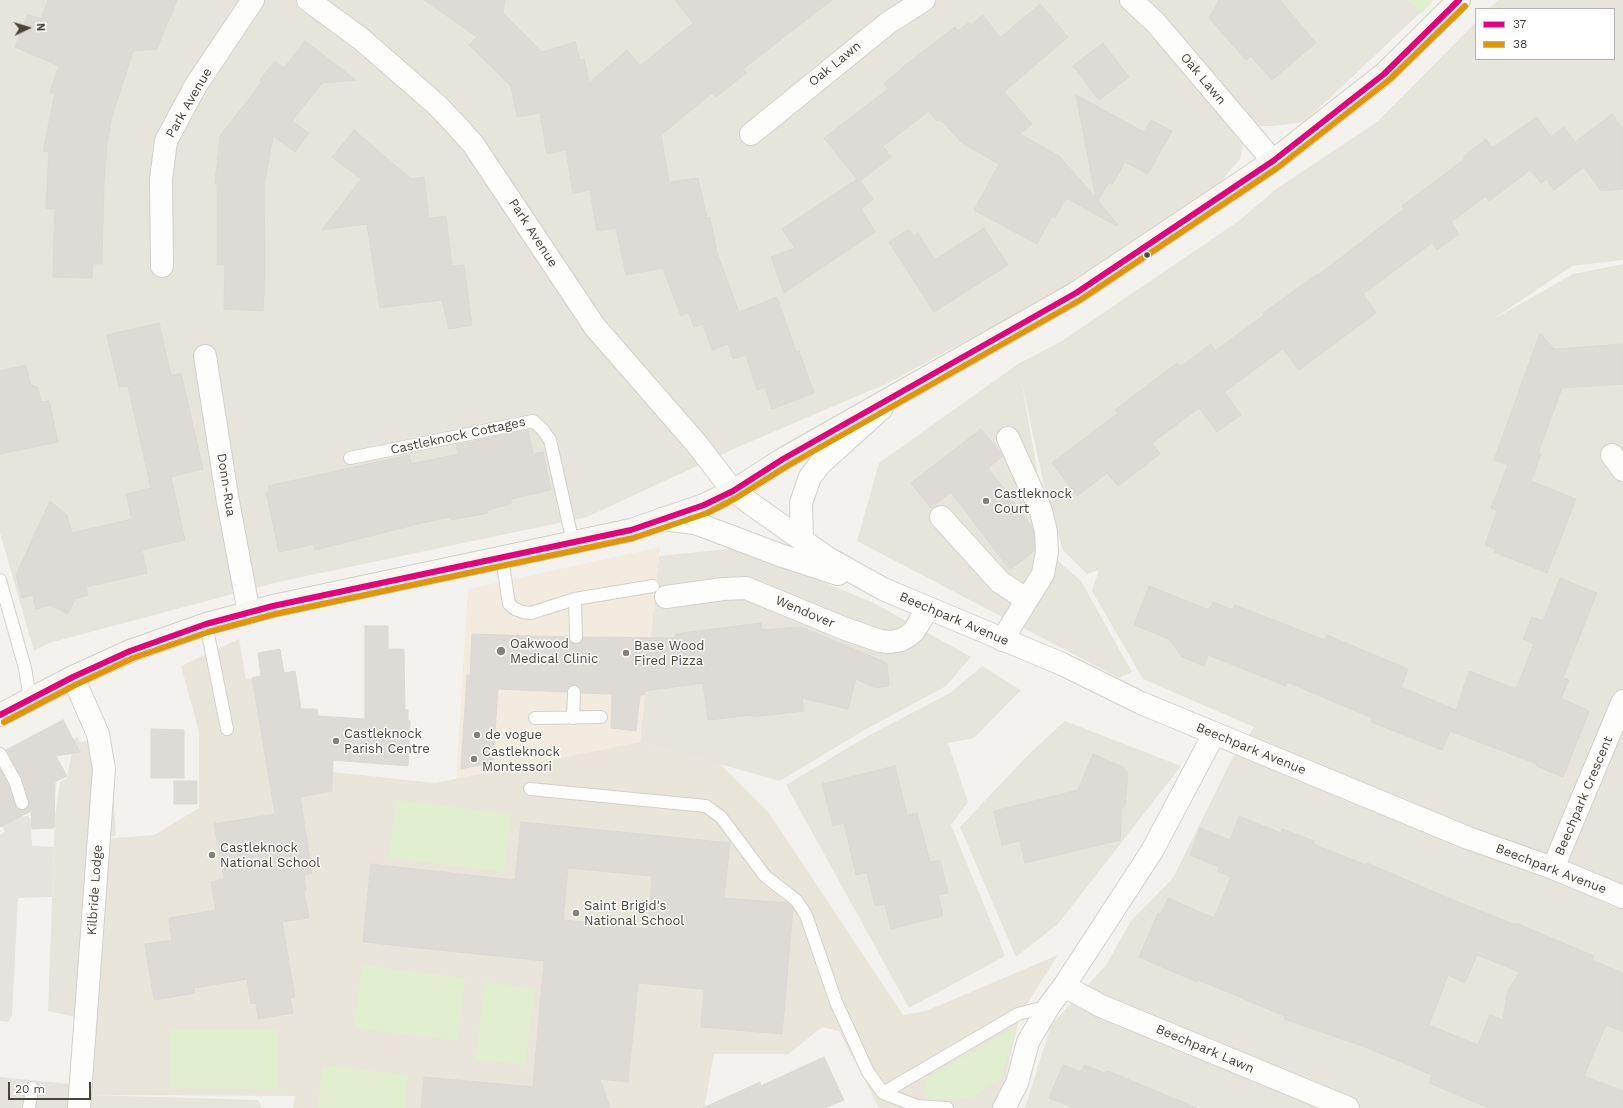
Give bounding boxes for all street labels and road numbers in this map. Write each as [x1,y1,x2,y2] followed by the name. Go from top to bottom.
[806,38,864,90] street label: Oak Lawn
[1177,50,1229,108] street label: Oak Lawn
[163,65,215,141] street label: Park Avenue
[505,196,561,270] street label: Park Avenue
[389,414,527,458] street label: Castleknock Cottages
[213,452,239,518] street label: Donn-Rua
[897,589,1011,649] street label: Beechpark Avenue
[773,592,837,632] street label: Wendover
[1194,720,1308,778] street label: Beechpark Avenue
[1552,734,1616,858] street label: Beechpark Crescent
[1493,841,1609,897] street label: Beechpark Avenue
[84,844,106,936] street label: Kilbride Lodge
[1153,1021,1257,1077] street label: Beechpark Lawn

